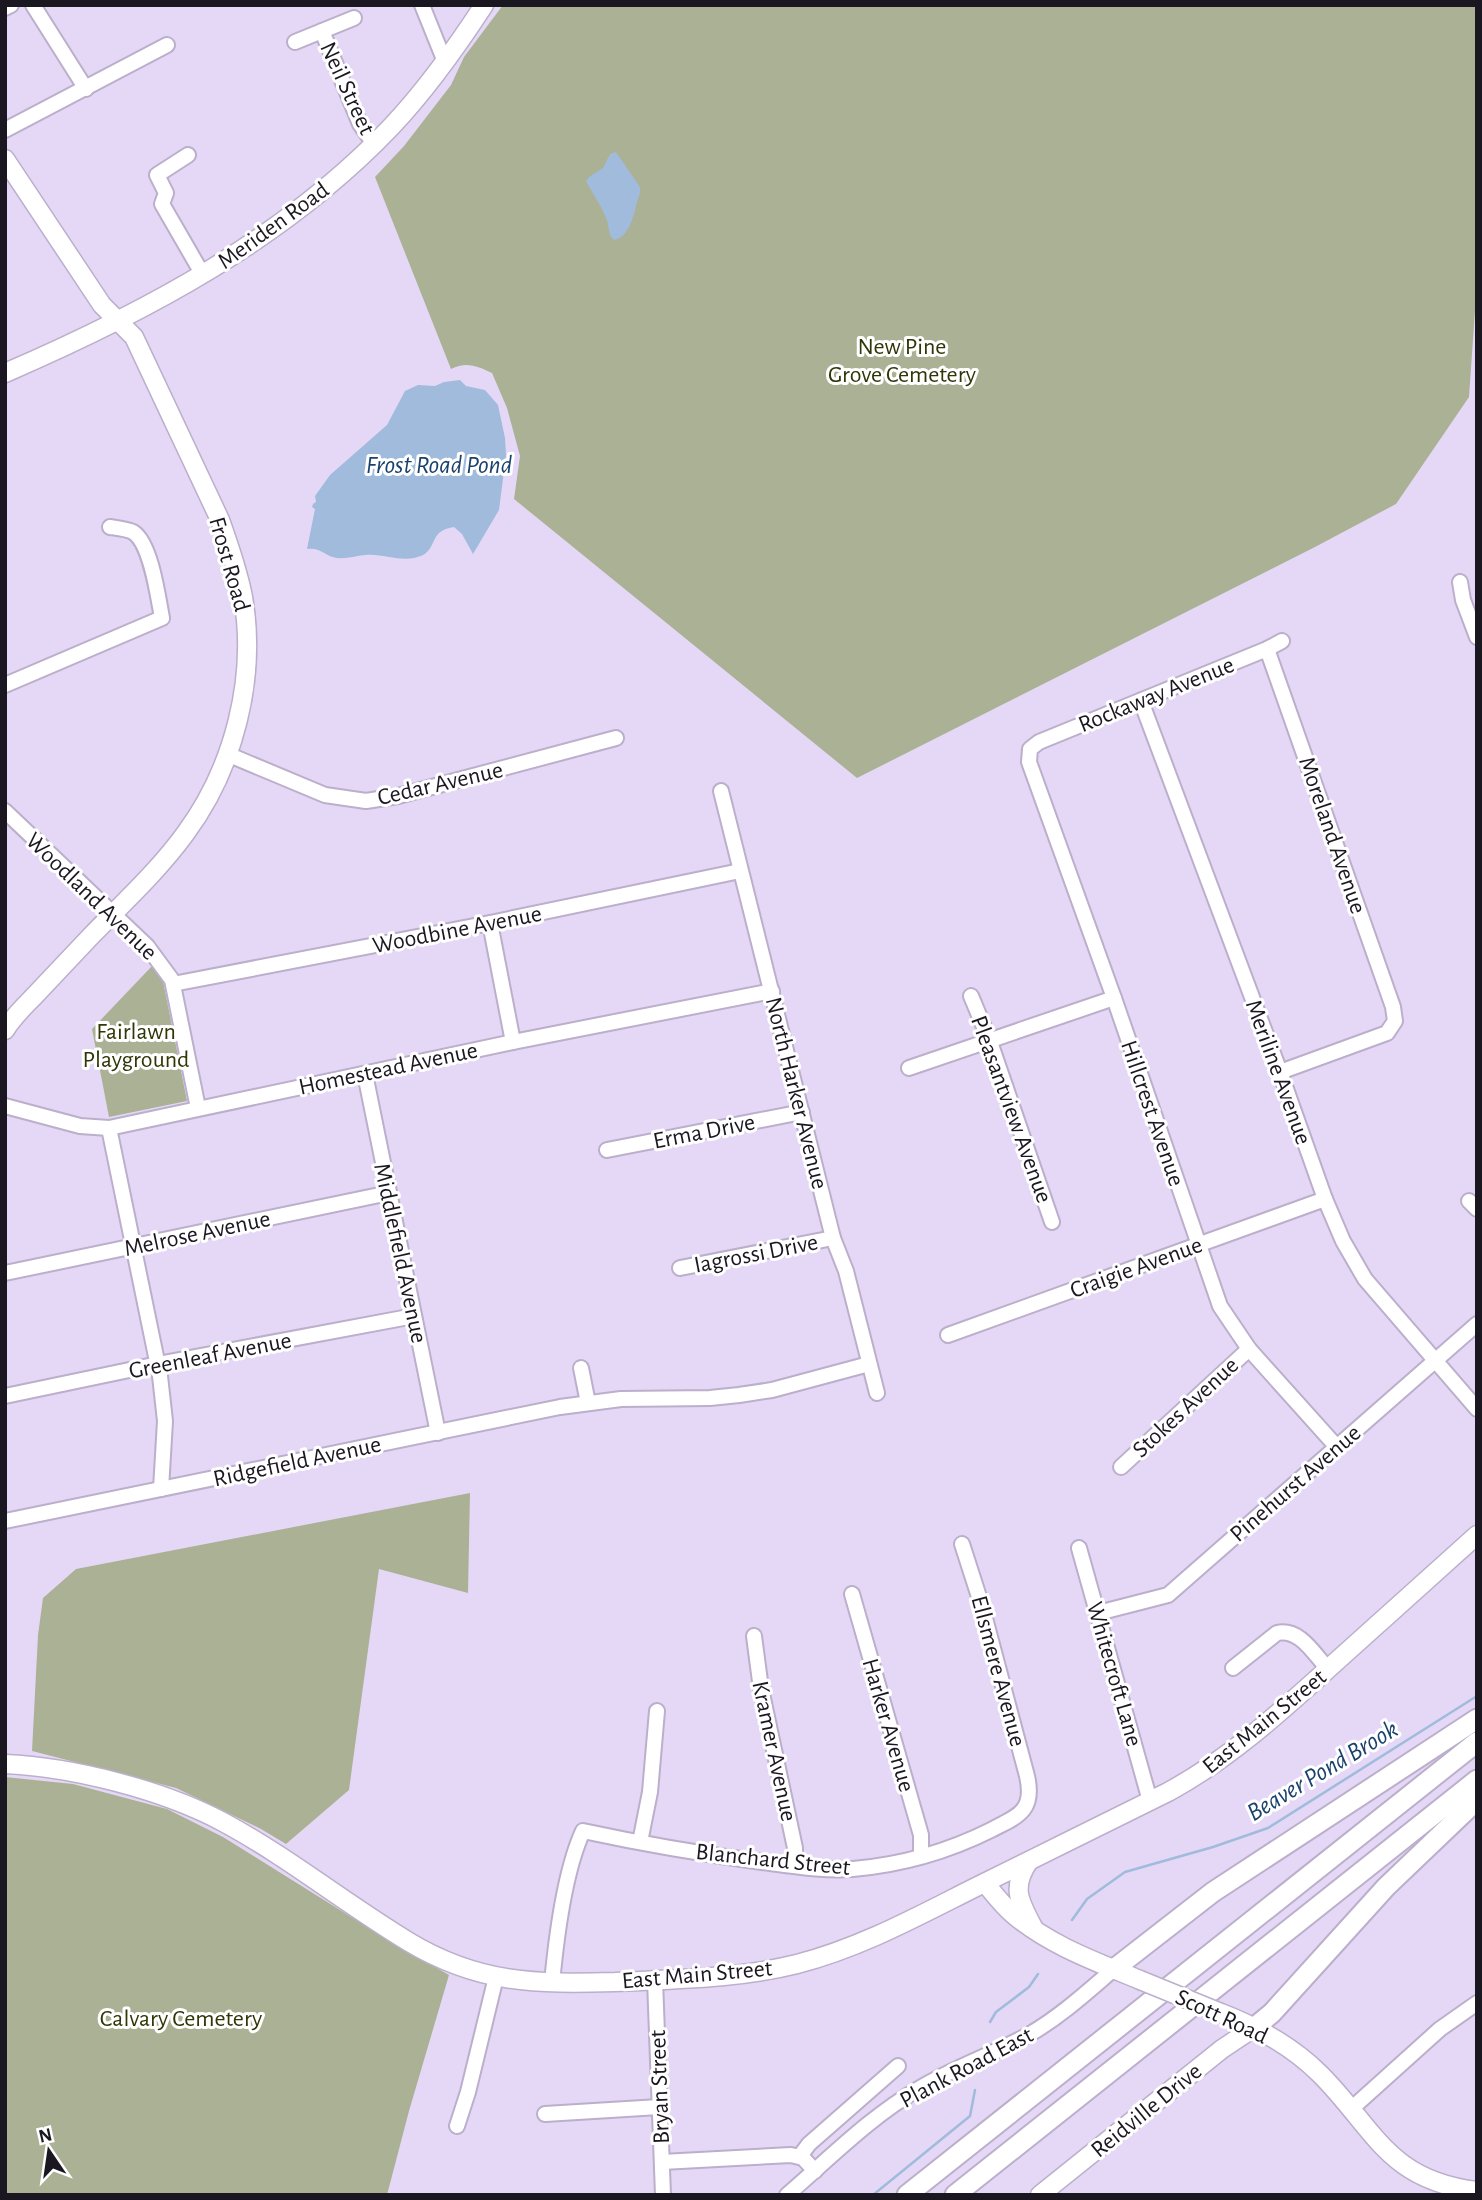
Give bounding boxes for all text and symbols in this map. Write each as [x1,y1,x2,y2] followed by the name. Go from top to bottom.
[315,38,379,139] street label: Neil Street
[214,178,333,274] street label: Meriden Road
[828,335,976,387] park label: New Pine Grove Cemetery
[366,452,513,478] water label: Frost Road Pond
[204,514,254,614] street label: Frost Road
[1075,653,1238,737] street label: Rockaway Avenue
[1294,754,1370,917] street label: Moreland Avenue
[375,758,505,810] street label: Cedar Avenue
[21,828,161,965] street label: Woodland Avenue
[371,902,544,958] street label: Woodbine Avenue
[761,995,832,1192] street label: North Harker Avenue
[1241,997,1315,1148] street label: Meriline Avenue
[966,1012,1056,1206] street label: Pleasantview Avenue
[83,1020,189,1072] park label: Fairlawn Playground
[1116,1037,1188,1189] street label: Hillcrest Avenue
[296,1038,480,1100] street label: Homestead Avenue
[651,1110,757,1154] street label: Erma Drive
[369,1161,431,1345] street label: Middlefield Avenue
[122,1207,272,1261] street label: Melrose Avenue
[692,1230,820,1278] street label: Iagrossi Drive
[1067,1233,1206,1303] street label: Craigie Avenue
[127,1328,294,1384] street label: Greenleaf Avenue
[1128,1353,1243,1462] street label: Stokes Avenue
[1226,1421,1366,1547] street label: Pinehurst Avenue
[211,1432,383,1491] street label: Ridgefield Avenue
[966,1593,1030,1749] street label: Ellsmere Avenue
[1082,1599,1146,1749] street label: Whitecroft Lane
[858,1656,919,1795] street label: Harker Avenue
[1198,1665,1331,1779] street label: East Main Street
[747,1679,801,1824] street label: Kramer Avenue
[1243,1716,1402,1826] water label: Beaver Pond Brook
[694,1840,852,1880] street label: Blanchard Street
[621,1956,774,1994] street label: East Main Street
[1172,1985,1271,2049] street label: Scott Road
[100,2007,262,2031] park label: Calvary Cemetery
[896,2023,1037,2113] street label: Plank Road East
[646,2029,674,2144] street label: Bryan Street
[1087,2059,1206,2162] street label: Reidville Drive
[14,2116,84,2186] north arrow
[37,2125,54,2147] text: N

